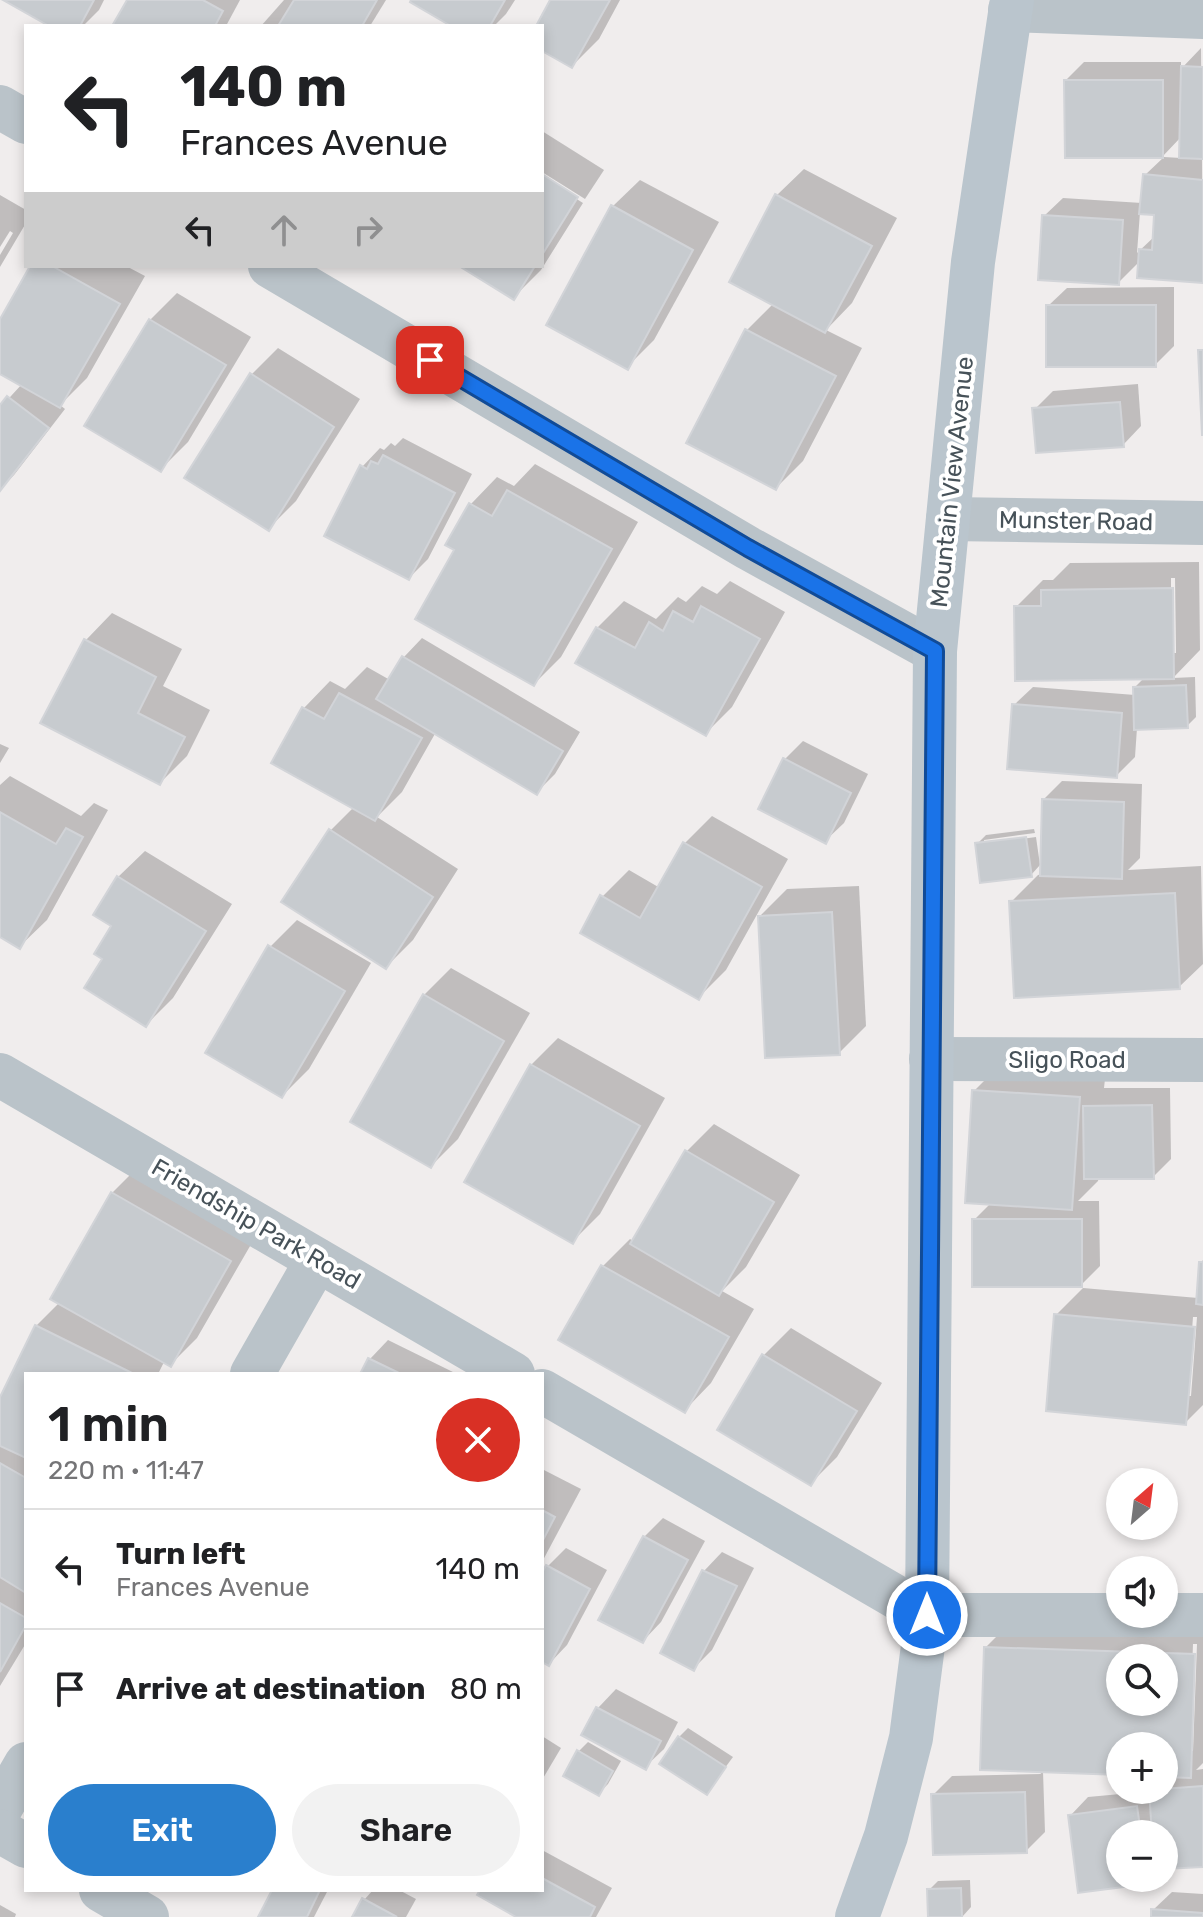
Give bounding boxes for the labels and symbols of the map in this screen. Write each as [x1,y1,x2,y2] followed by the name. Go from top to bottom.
[396,326,464,394] pin
[925,355,979,609] street label: Mountain View Avenue
[999,506,1153,536] street label: Munster Road
[1008,1046,1126,1074] street label: Sligo Road
[147,1153,365,1295] street label: Friendship Park Road
[1106,1468,1178,1540] north arrow
[885,1573,969,1657] position arrow

